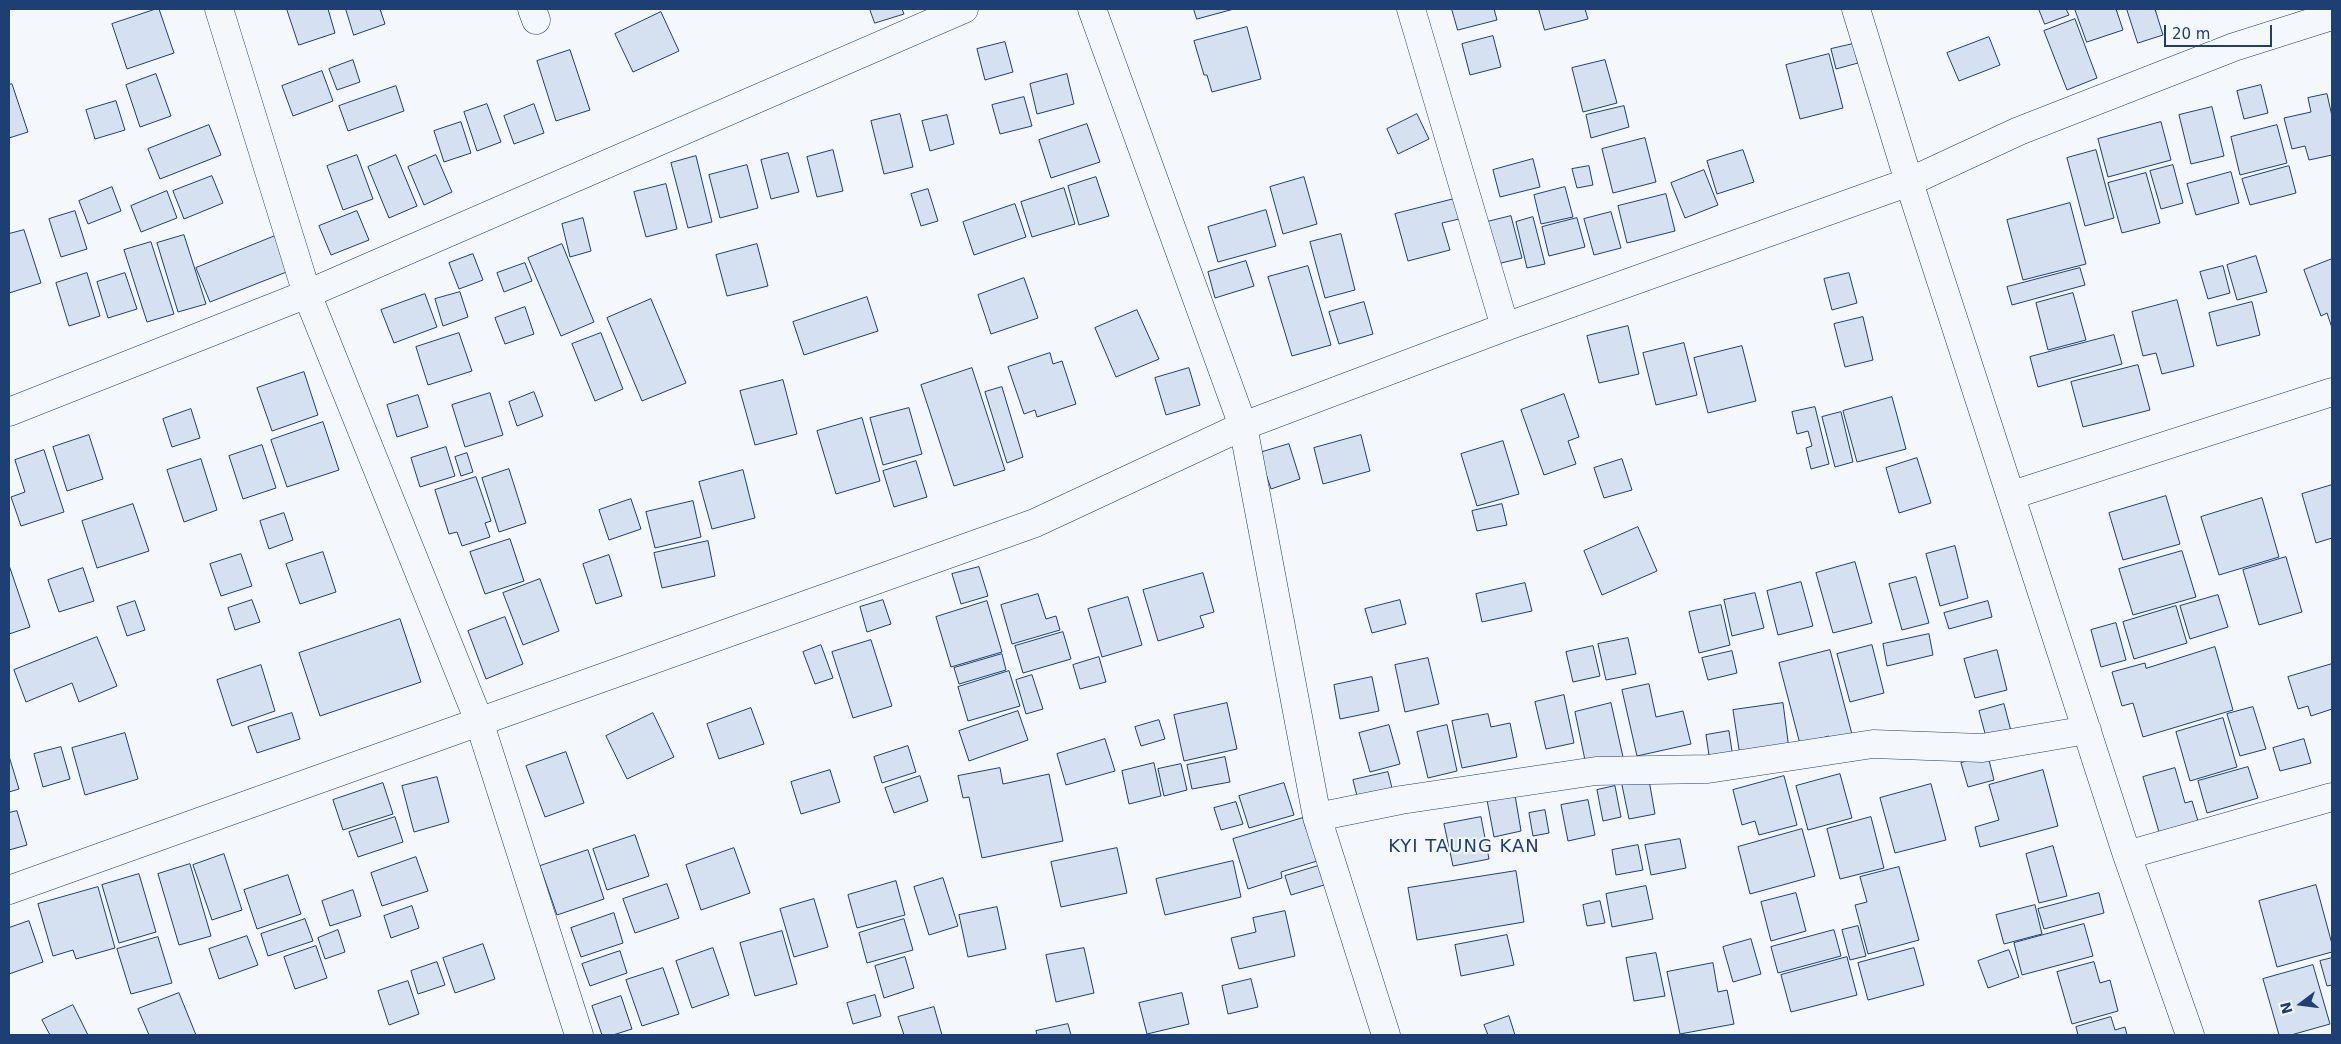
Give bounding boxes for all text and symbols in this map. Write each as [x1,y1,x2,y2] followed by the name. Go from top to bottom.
[2166,15,2274,47] scale bar
[2172,25,2210,43] text: 20 m
[1387,836,1541,858] district label: KYI TAUNG KAN
[2276,979,2326,1029] north arrow
[2277,1000,2296,1016] text: N

